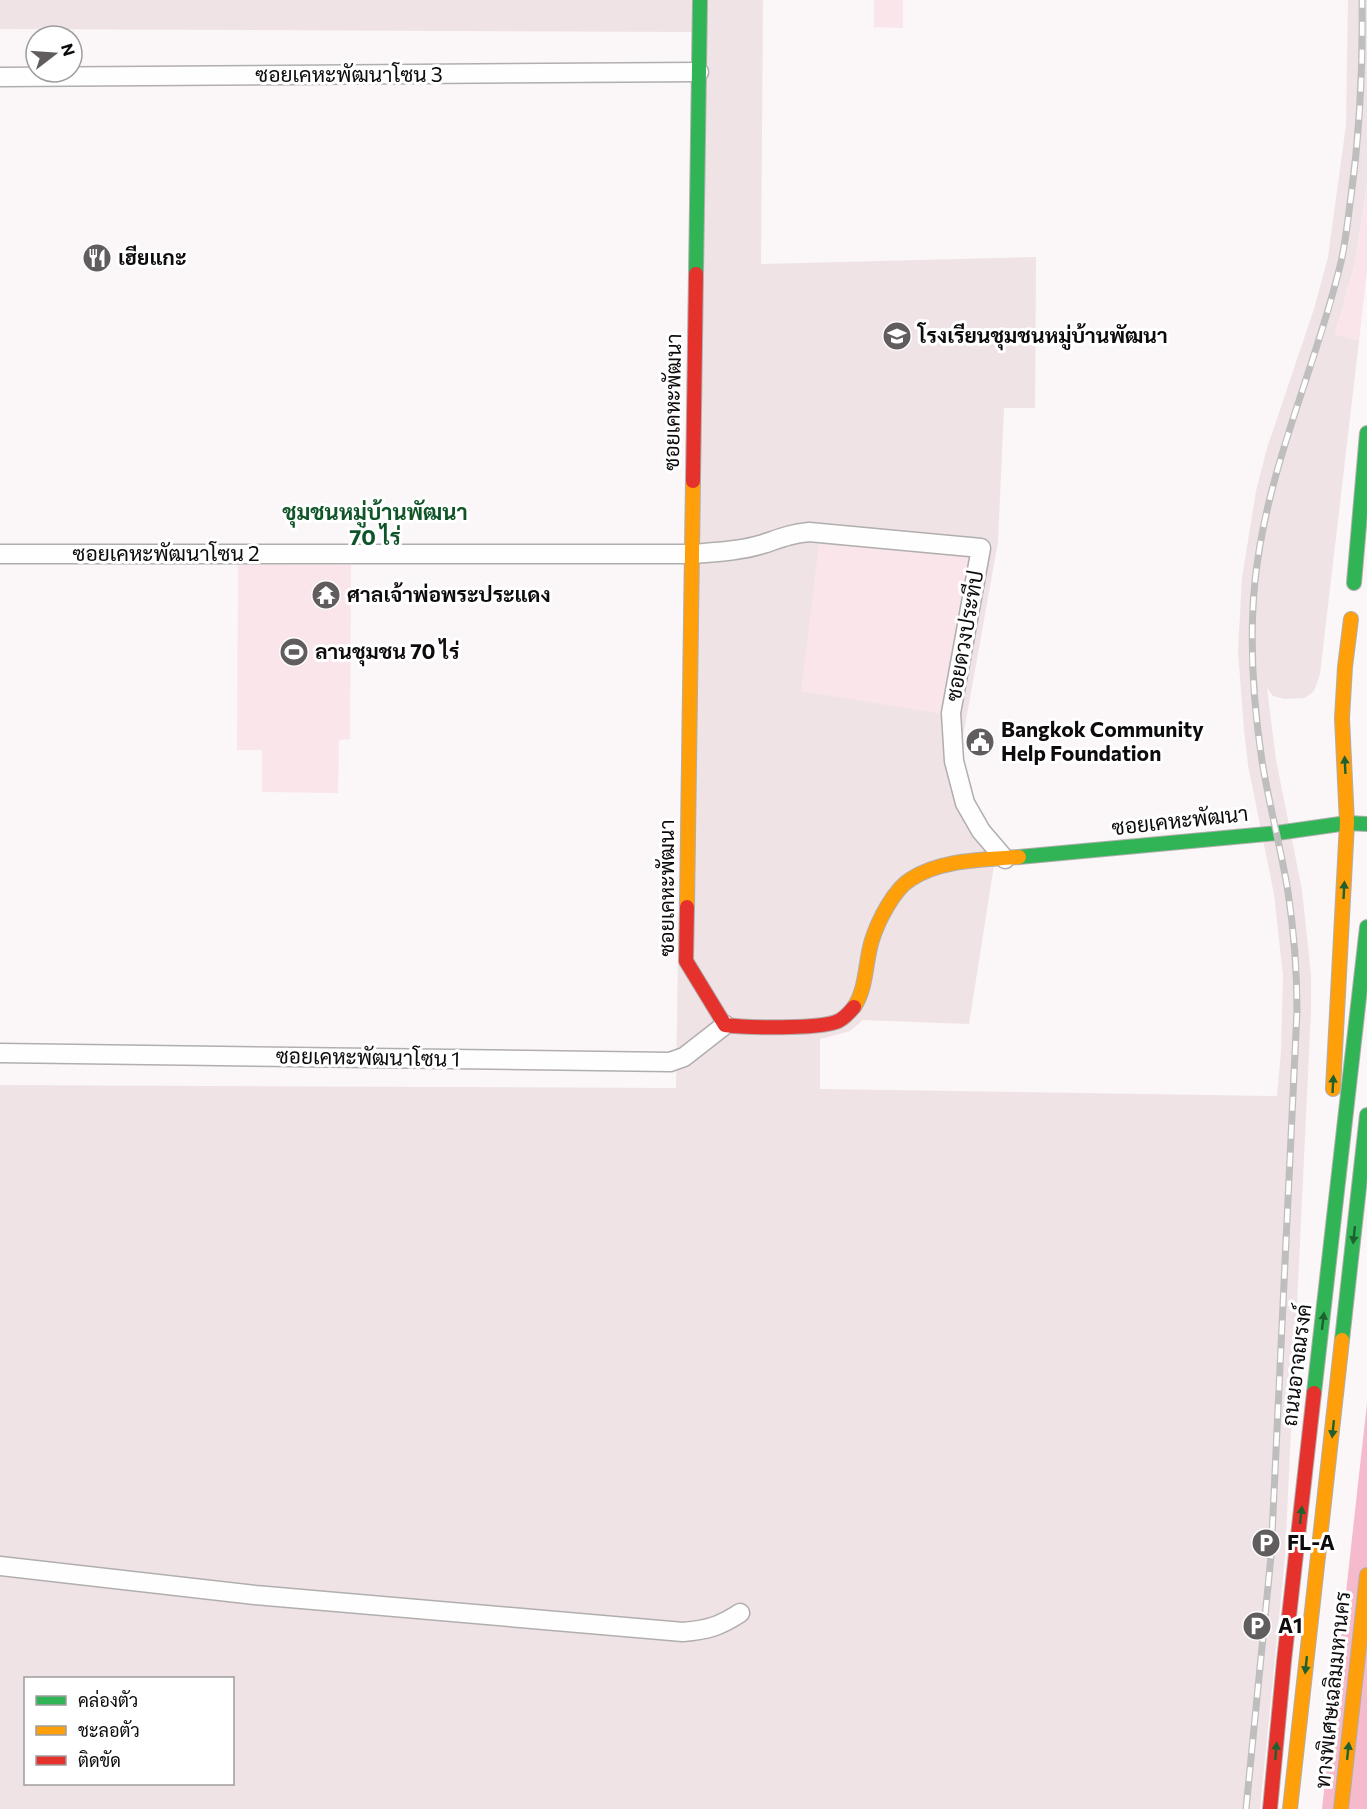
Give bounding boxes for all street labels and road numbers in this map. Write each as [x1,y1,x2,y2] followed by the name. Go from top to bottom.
[255,61,443,86] street label: ซอยเคหะพัฒนาโซน 3
[658,333,685,471] street label: ซอยเคหะพัฒนา
[72,540,260,565] street label: ซอยเคหะพัฒนาโซน 2
[940,568,987,703] street label: ซอยดวงประทีป
[1110,800,1249,839] street label: ซอยเคหะพัฒนา
[653,819,678,957] street label: ซอยเคหะพัฒนา
[276,1042,460,1071] street label: ซอยเคหะพัฒนาโซน 1
[1276,1302,1315,1427] street label: ถนนอาจณรงค์
[1309,1590,1354,1790] street label: ทางพิเศษเฉลิมมหานคร

